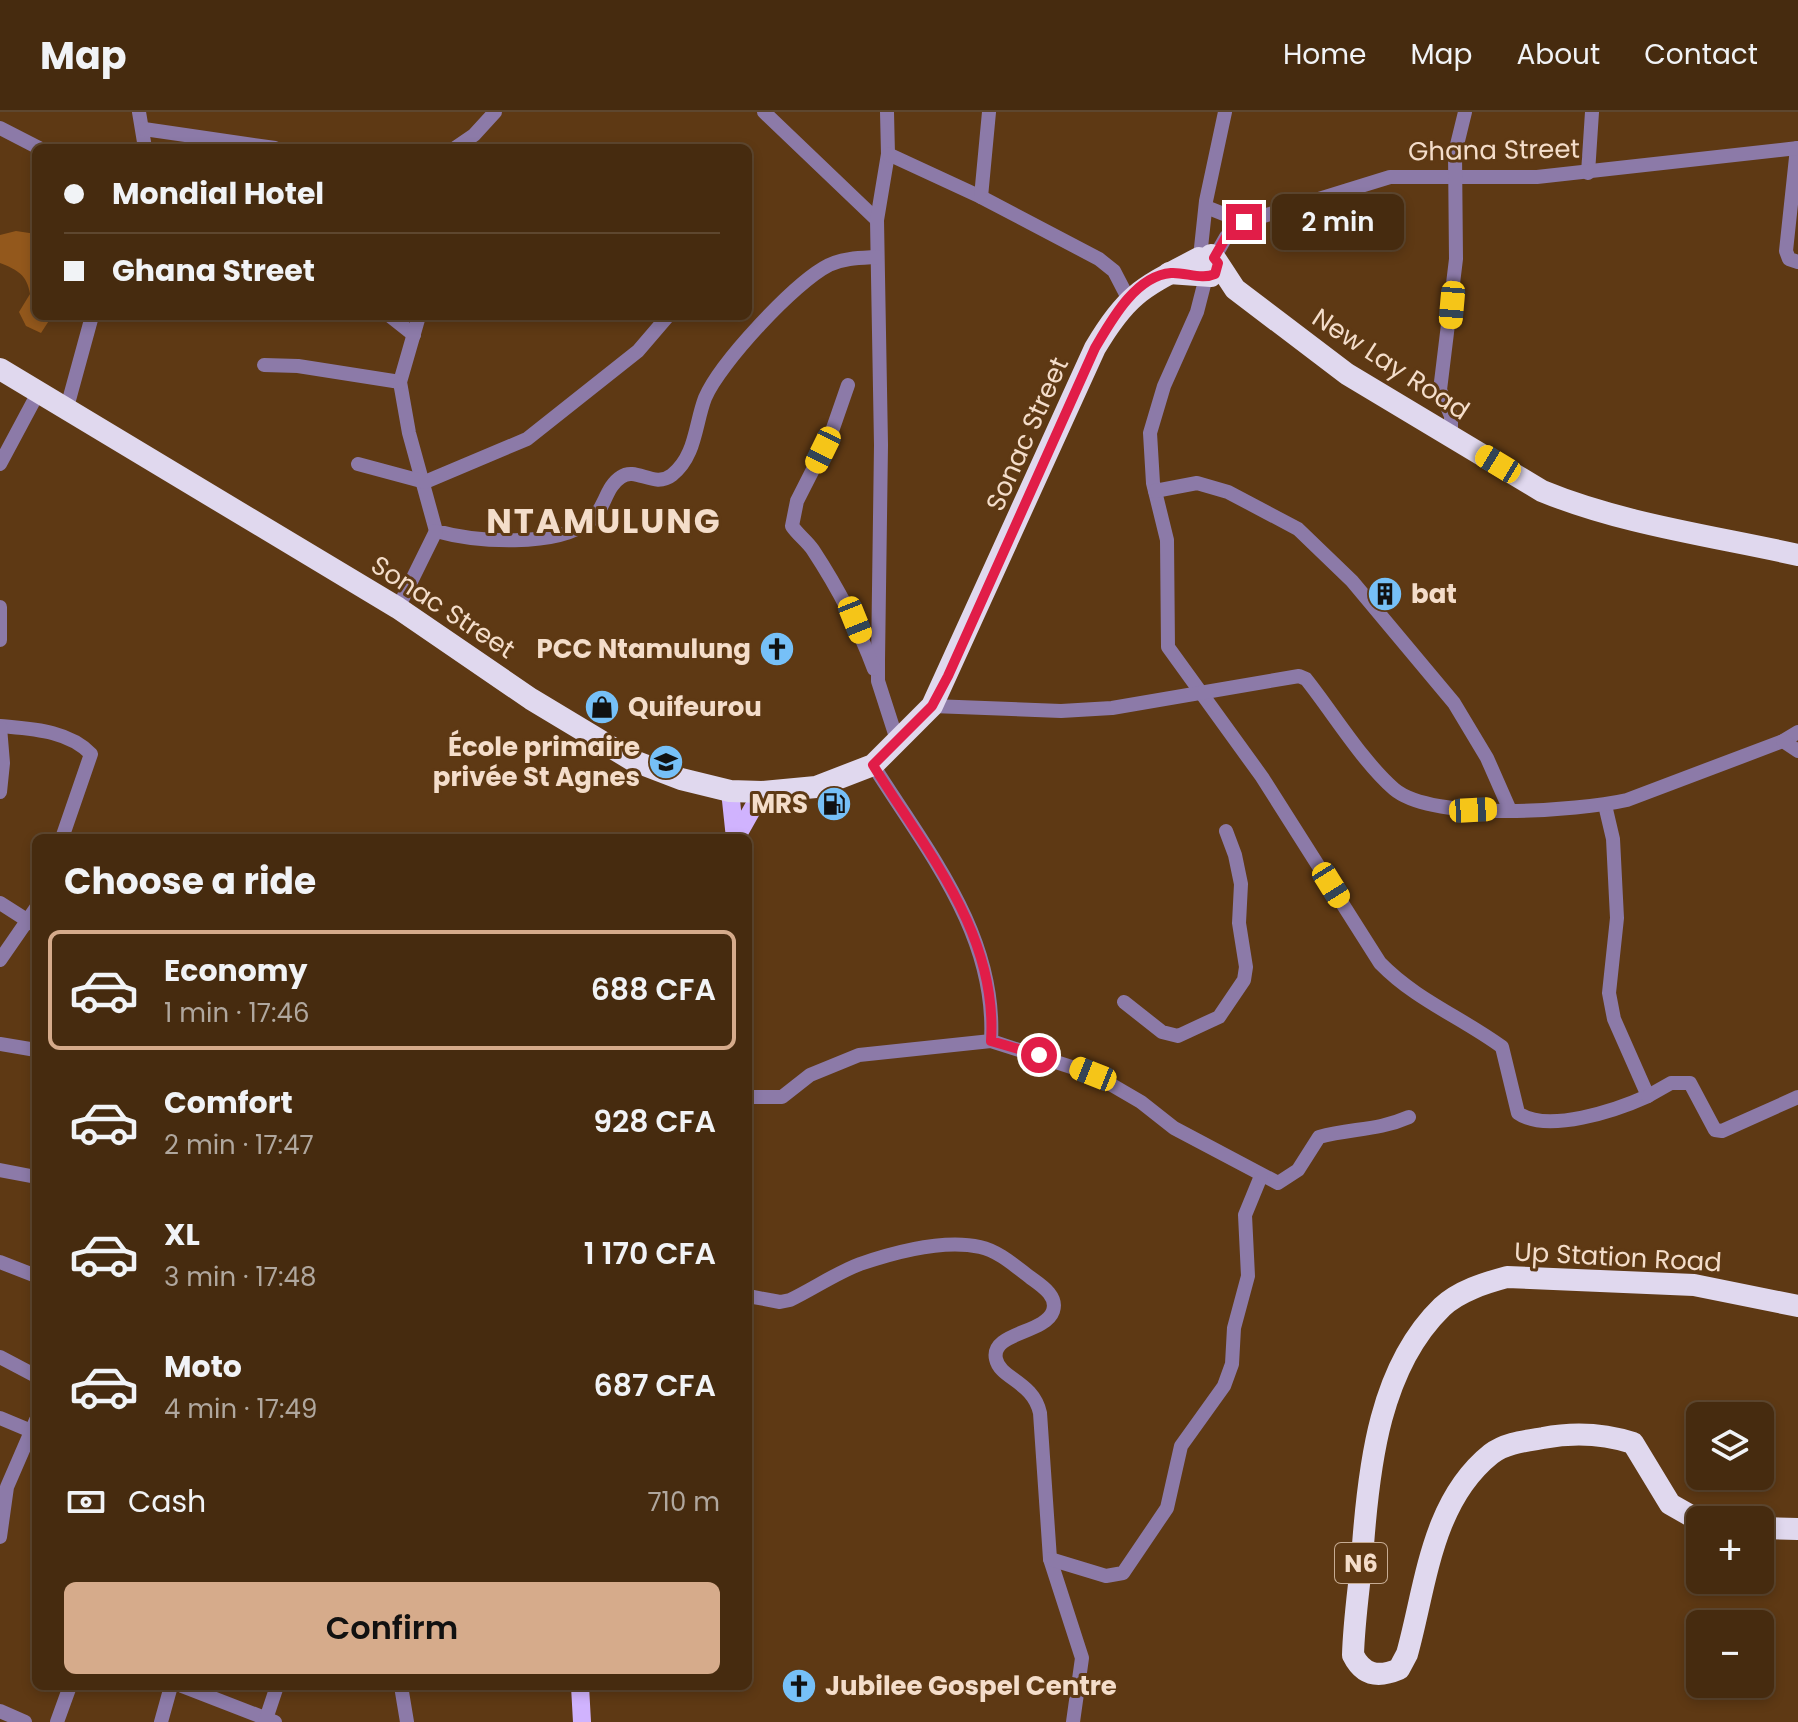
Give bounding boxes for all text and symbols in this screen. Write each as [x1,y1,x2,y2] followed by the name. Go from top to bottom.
[40,29,127,82] text: Map
[1283,35,1366,74] text: Home
[1410,35,1472,74] text: Map
[1516,35,1600,74] text: About
[1644,35,1758,74] text: Contact
[1408,131,1580,169] street label: Ghana Street
[112,172,324,215] text: Mondial Hotel
[1272,194,1404,250] callout: 2 min
[1226,204,1262,240] route end
[1302,204,1374,240] text: 2 min
[112,249,315,292] text: Ghana Street
[1438,280,1466,330] car
[1305,300,1477,428] street label: New Lay Road
[977,351,1077,517] street label: Sonac Street
[802,423,844,477] car
[1471,441,1525,487] car
[486,497,722,545] district label: NTAMULUNG
[364,547,522,667] street label: Sonac Street
[1366,575,1404,613] building icon: bat
[1411,576,1457,612] place label: bat
[835,593,875,647] car
[758,630,796,668] church icon: PCC Ntamulung
[536,631,751,667] place label: PCC Ntamulung
[583,688,621,726] shop icon: Quifeurou
[628,689,762,725] place label: Quifeurou
[433,729,640,795] place label: École primaire privée St Agnes
[647,743,685,781] school or university icon: École primaire privée St Agnes
[815,785,853,823] fuel station icon: MRS
[751,786,808,822] place label: MRS
[1448,797,1498,823] car
[64,856,316,907] text: Choose a ride
[1308,858,1354,912] car
[164,949,308,992] text: Economy
[68,954,140,1026] icon: car
[591,968,716,1011] text: 688 CFA
[164,995,309,1031] text: 1 min · 17:46
[1021,1037,1057,1073] route start
[1066,1054,1120,1094] car
[164,1081,293,1124] text: Comfort
[68,1086,140,1158] icon: car
[593,1100,716,1143] text: 928 CFA
[164,1127,314,1163] text: 2 min · 17:47
[164,1213,200,1256] text: XL
[68,1218,140,1290] icon: car
[584,1232,716,1275] text: 1 170 CFA
[1513,1234,1723,1280] street label: Up Station Road
[164,1259,316,1295] text: 3 min · 17:48
[164,1345,242,1388] text: Moto
[68,1350,140,1422] icon: car
[594,1364,716,1407] text: 687 CFA
[164,1391,317,1427] text: 4 min · 17:49
[1686,1402,1774,1698] map controls
[1686,1402,1774,1490] button: layers
[64,1480,108,1524] icon: cash
[128,1480,206,1523] text: Cash
[647,1484,720,1520] text: 710 m
[1686,1506,1774,1594] button: +
[1335,1543,1387,1583] road number: N6
[64,1582,720,1674] button: Confirm
[1686,1610,1774,1698] button: −
[780,1667,818,1705] church icon: Jubilee Gospel Centre
[825,1668,1117,1704] place label: Jubilee Gospel Centre

